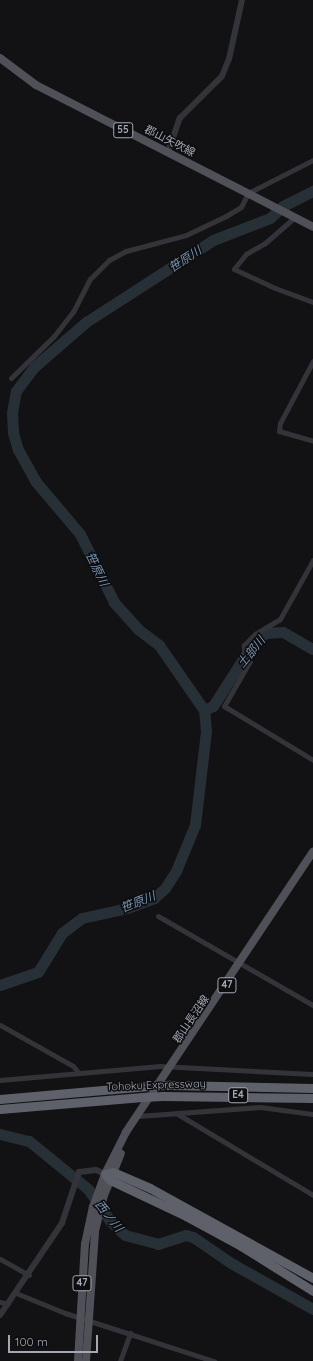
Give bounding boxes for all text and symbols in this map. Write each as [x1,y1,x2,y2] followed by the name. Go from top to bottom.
[113,122,133,138] road number: 55
[143,123,197,159] street label: 郡山矢吹線
[166,243,204,275] water label: 笹原川
[83,550,111,588] water label: 笹原川
[234,633,268,671] water label: 土部川
[119,889,157,915] water label: 笹原川
[217,977,237,993] road number: 47
[170,993,212,1045] street label: 郡山長沼線
[106,1077,206,1093] street label: Tohoku Expressway
[228,1087,248,1103] road number: E4
[92,1197,126,1235] water label: 西ノ川
[72,1275,92,1291] road number: 47
[10,1327,100,1353] scale bar
[15,1334,48,1349] text: 100 m

